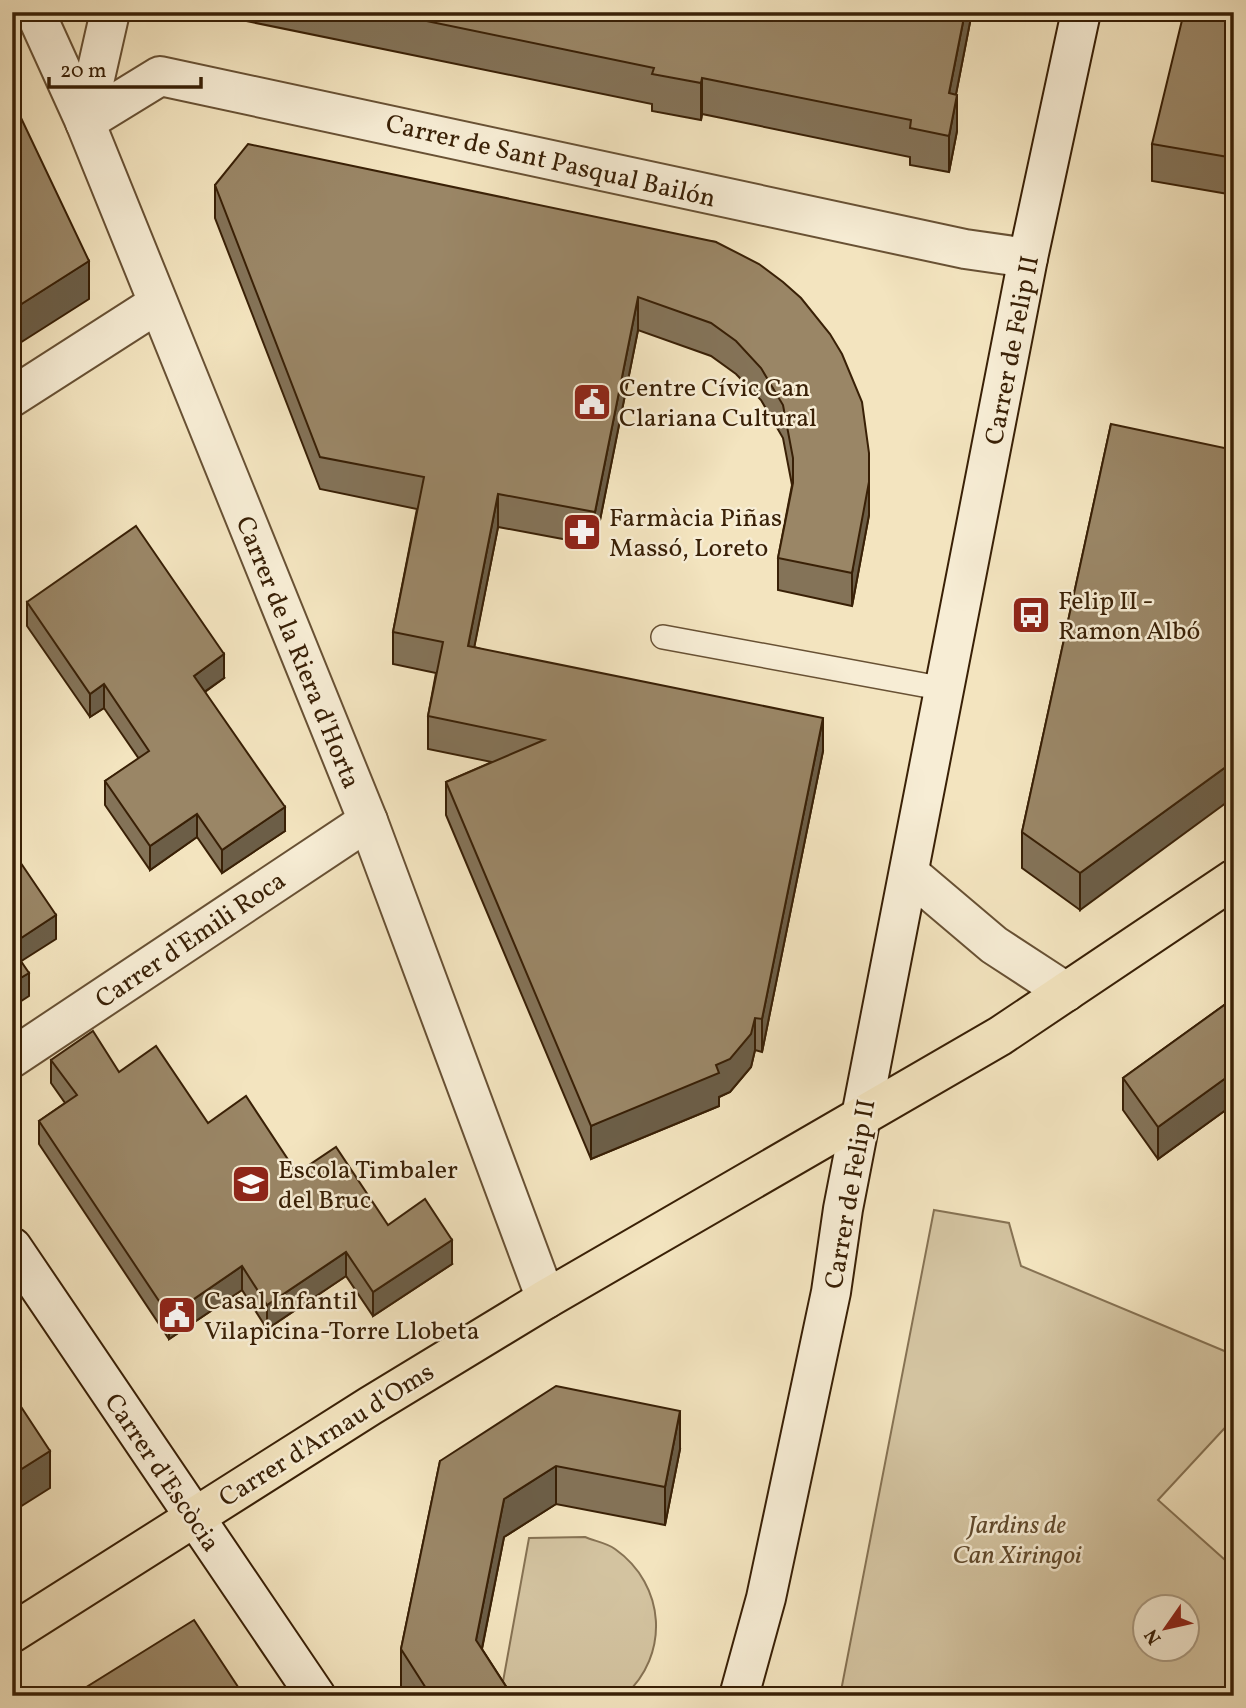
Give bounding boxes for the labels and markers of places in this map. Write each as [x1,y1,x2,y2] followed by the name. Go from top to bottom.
[619,371,817,437] place label: Centre Cívic Can Clariana Cultural
[571,381,613,423] public building icon: Centre Cívic Can Clariana Cultural
[609,501,782,567] place label: Farmàcia Piñas Massó, Loreto
[561,511,603,553] pharmacy icon: Farmàcia Piñas Massó, Loreto
[1058,584,1200,650] place label: Felip II - Ramon Albó
[1010,594,1052,636] bus stop icon: Felip II - Ramon Albó
[278,1153,458,1219] place label: Escola Timbaler del Bruc
[230,1163,272,1205] school or university icon: Escola Timbaler del Bruc
[204,1284,480,1350] place label: Casal Infantil Vilapicina-Torre Llobeta
[156,1294,198,1336] public building icon: Casal Infantil Vilapicina-Torre Llobeta

